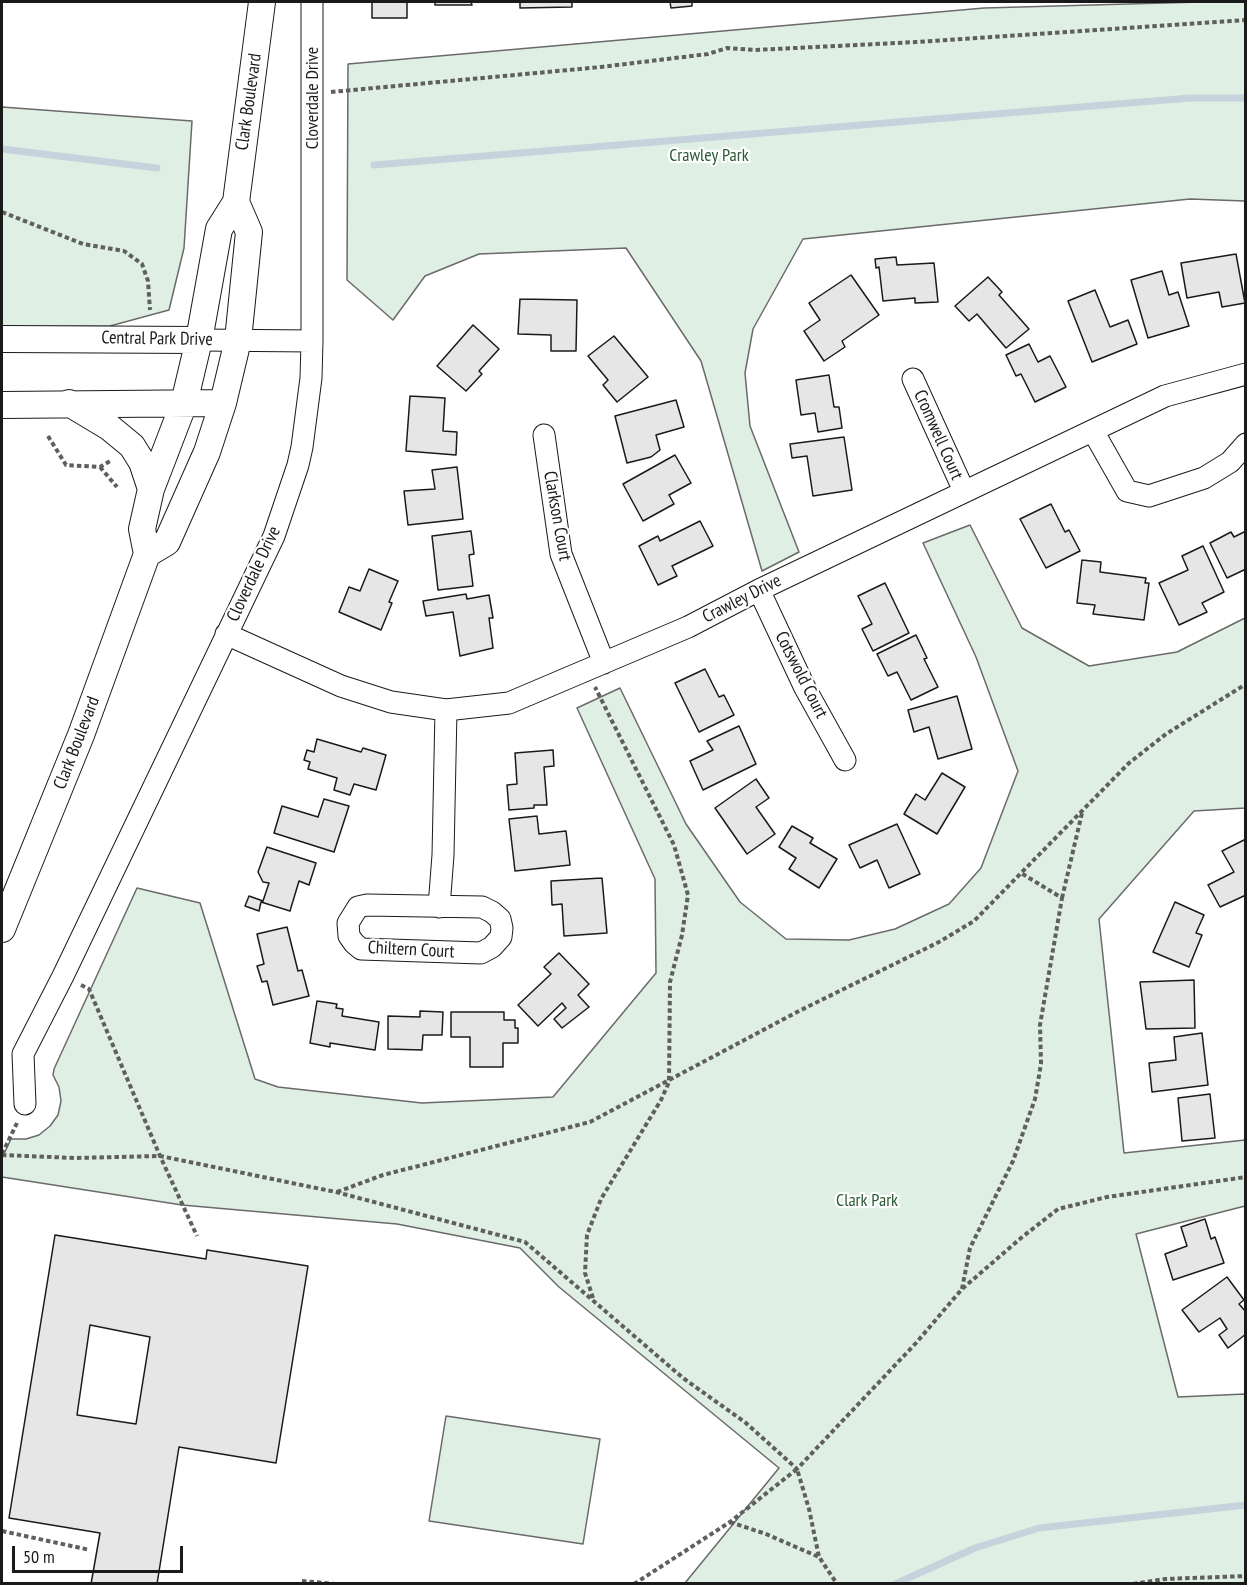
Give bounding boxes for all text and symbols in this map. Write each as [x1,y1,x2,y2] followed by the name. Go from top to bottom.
[302,47,324,149] street label: Cloverdale Drive
[232,52,266,152] street label: Clark Boulevard
[669,145,749,167] park label: Crawley Park
[101,327,213,351] street label: Central Park Drive
[909,387,967,483] street label: Cromwell Court
[538,469,576,563] street label: Clarkson Court
[223,523,285,625] street label: Cloverdale Drive
[699,570,785,628] street label: Crawley Drive
[770,628,832,722] street label: Cotswold Court
[49,694,105,792] street label: Clark Boulevard
[367,937,455,963] street label: Chiltern Court
[836,1190,898,1212] park label: Clark Park
[15,1534,186,1572] scale bar
[23,1545,55,1568] text: 50 m

